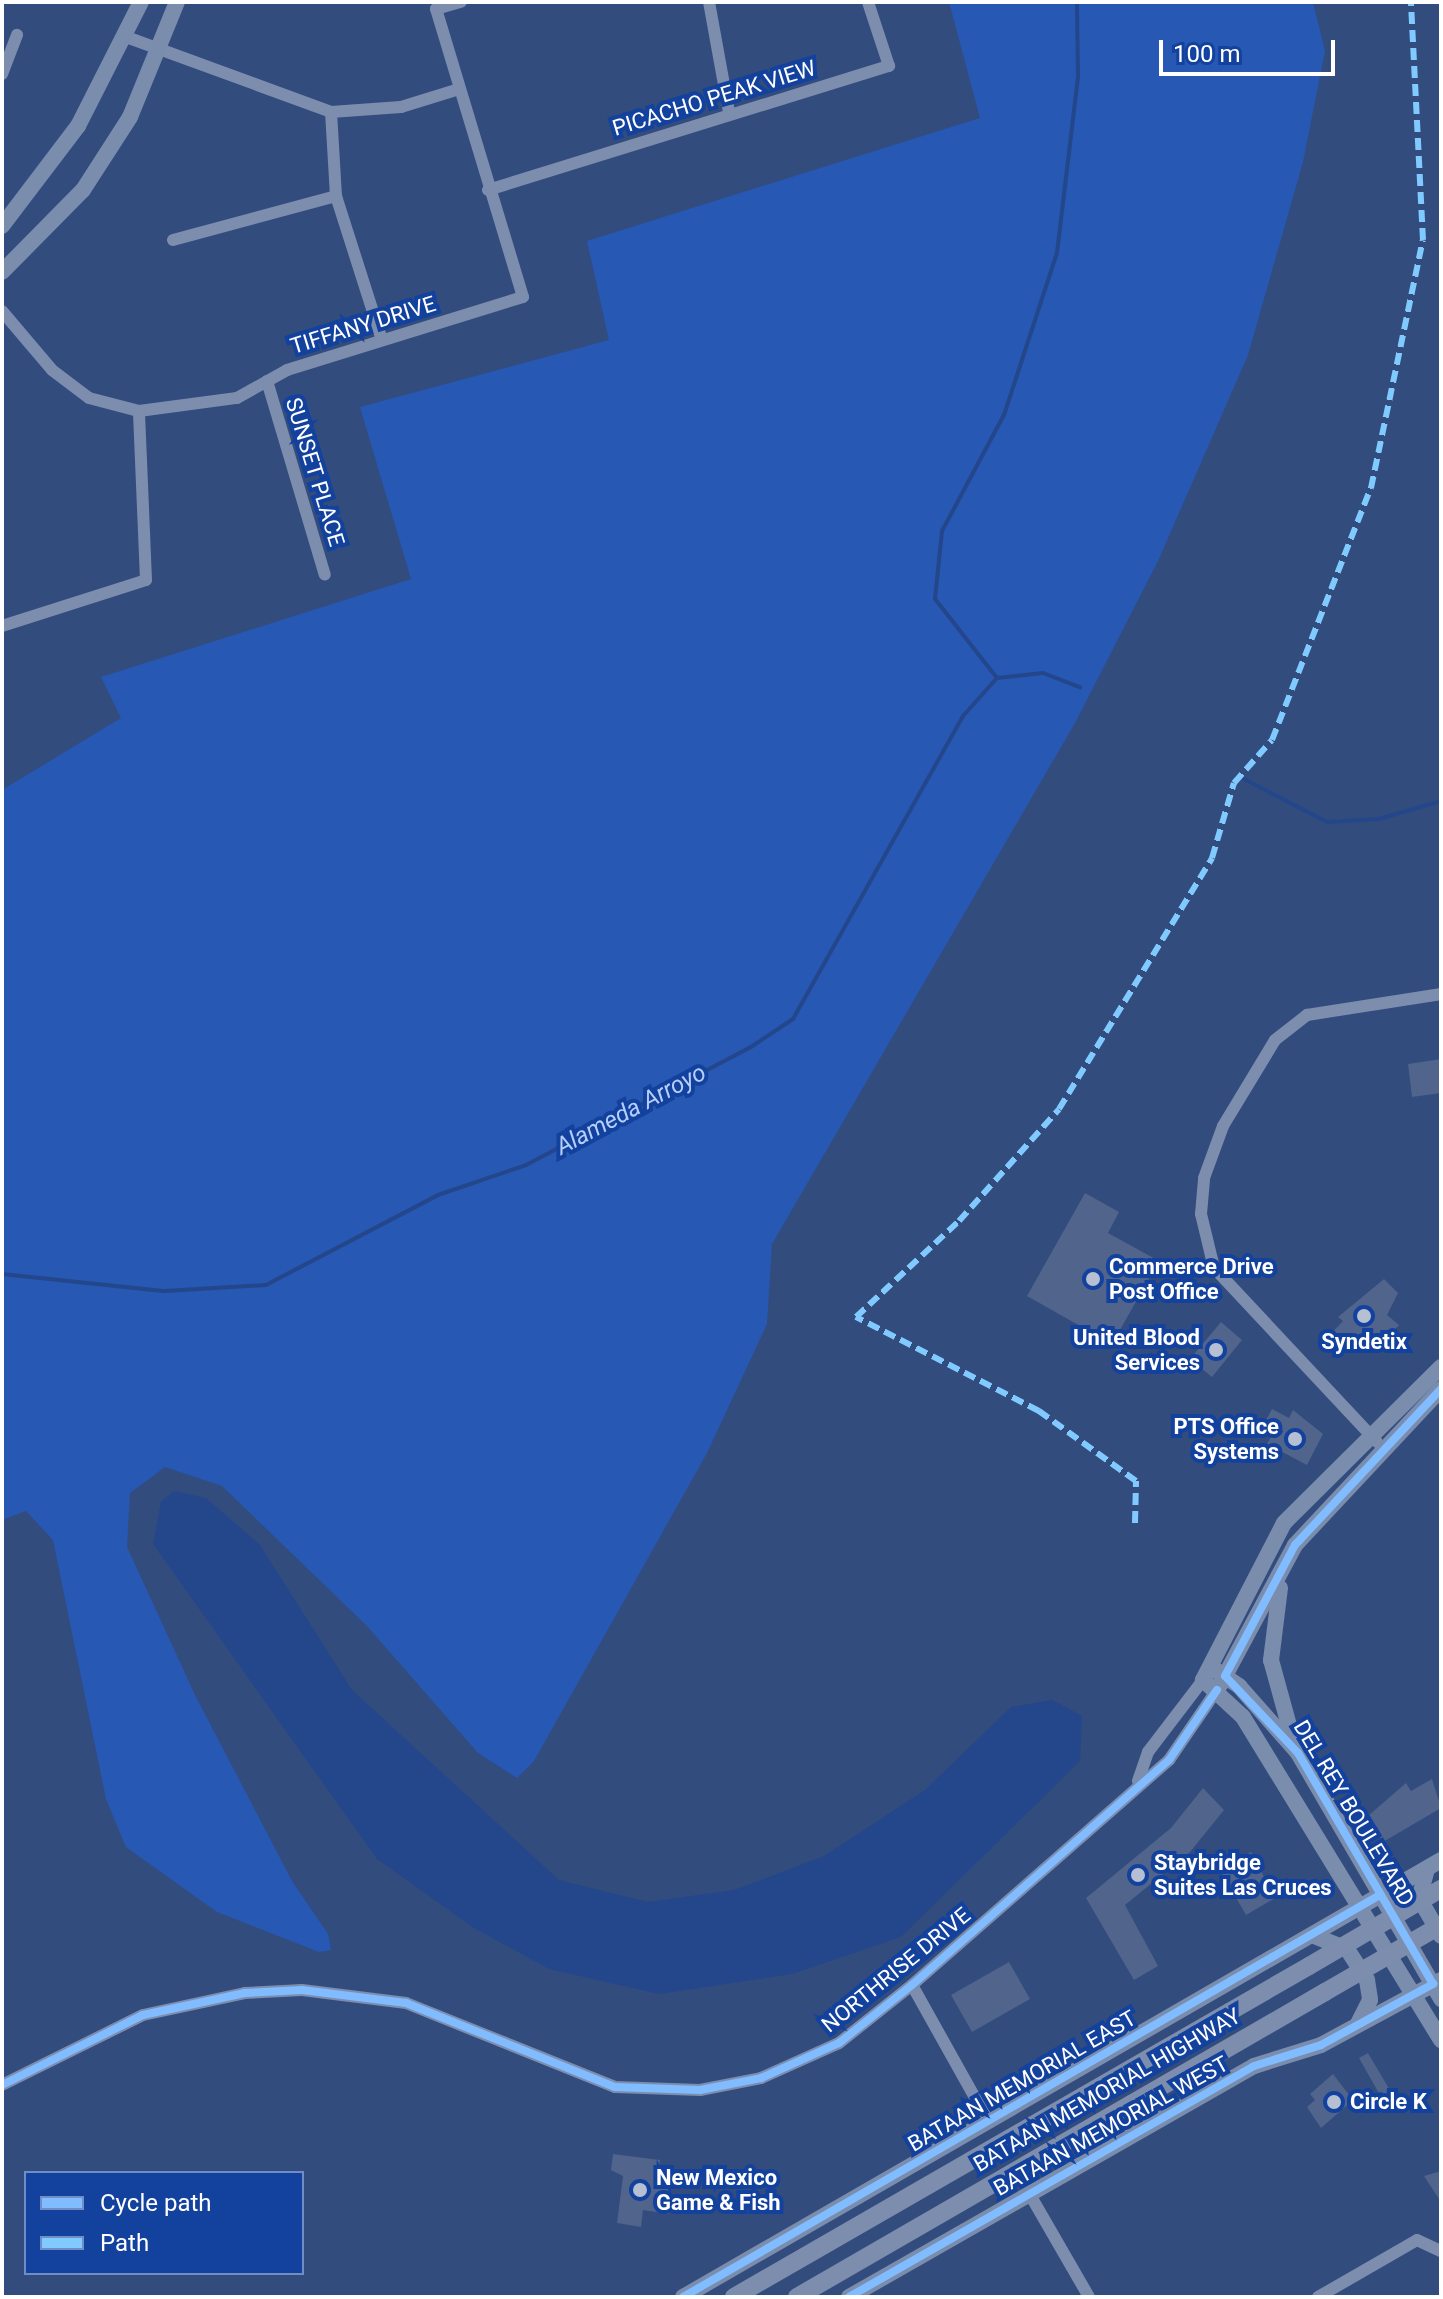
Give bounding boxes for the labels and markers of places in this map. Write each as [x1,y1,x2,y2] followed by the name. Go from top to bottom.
[1109,1253,1274,1304] place label: Commerce Drive Post Office
[1084,1270,1102,1288] marker: Commerce Drive Post Office
[1355,1307,1373,1325] marker: Syndetix
[1073,1324,1200,1376] place label: United Blood Services
[1321,1329,1407,1355] place label: Syndetix
[1207,1341,1225,1359] marker: United Blood Services
[1173,1413,1279,1464] place label: PTS Office Systems
[1286,1430,1304,1448] marker: PTS Office Systems
[1154,1849,1332,1900] place label: Staybridge Suites Las Cruces
[1129,1866,1147,1884] marker: Staybridge Suites Las Cruces
[1350,2089,1427,2115] place label: Circle K
[1325,2093,1343,2111] marker: Circle K
[656,2164,781,2216] place label: New Mexico Game & Fish
[631,2181,649,2199] marker: New Mexico Game & Fish

